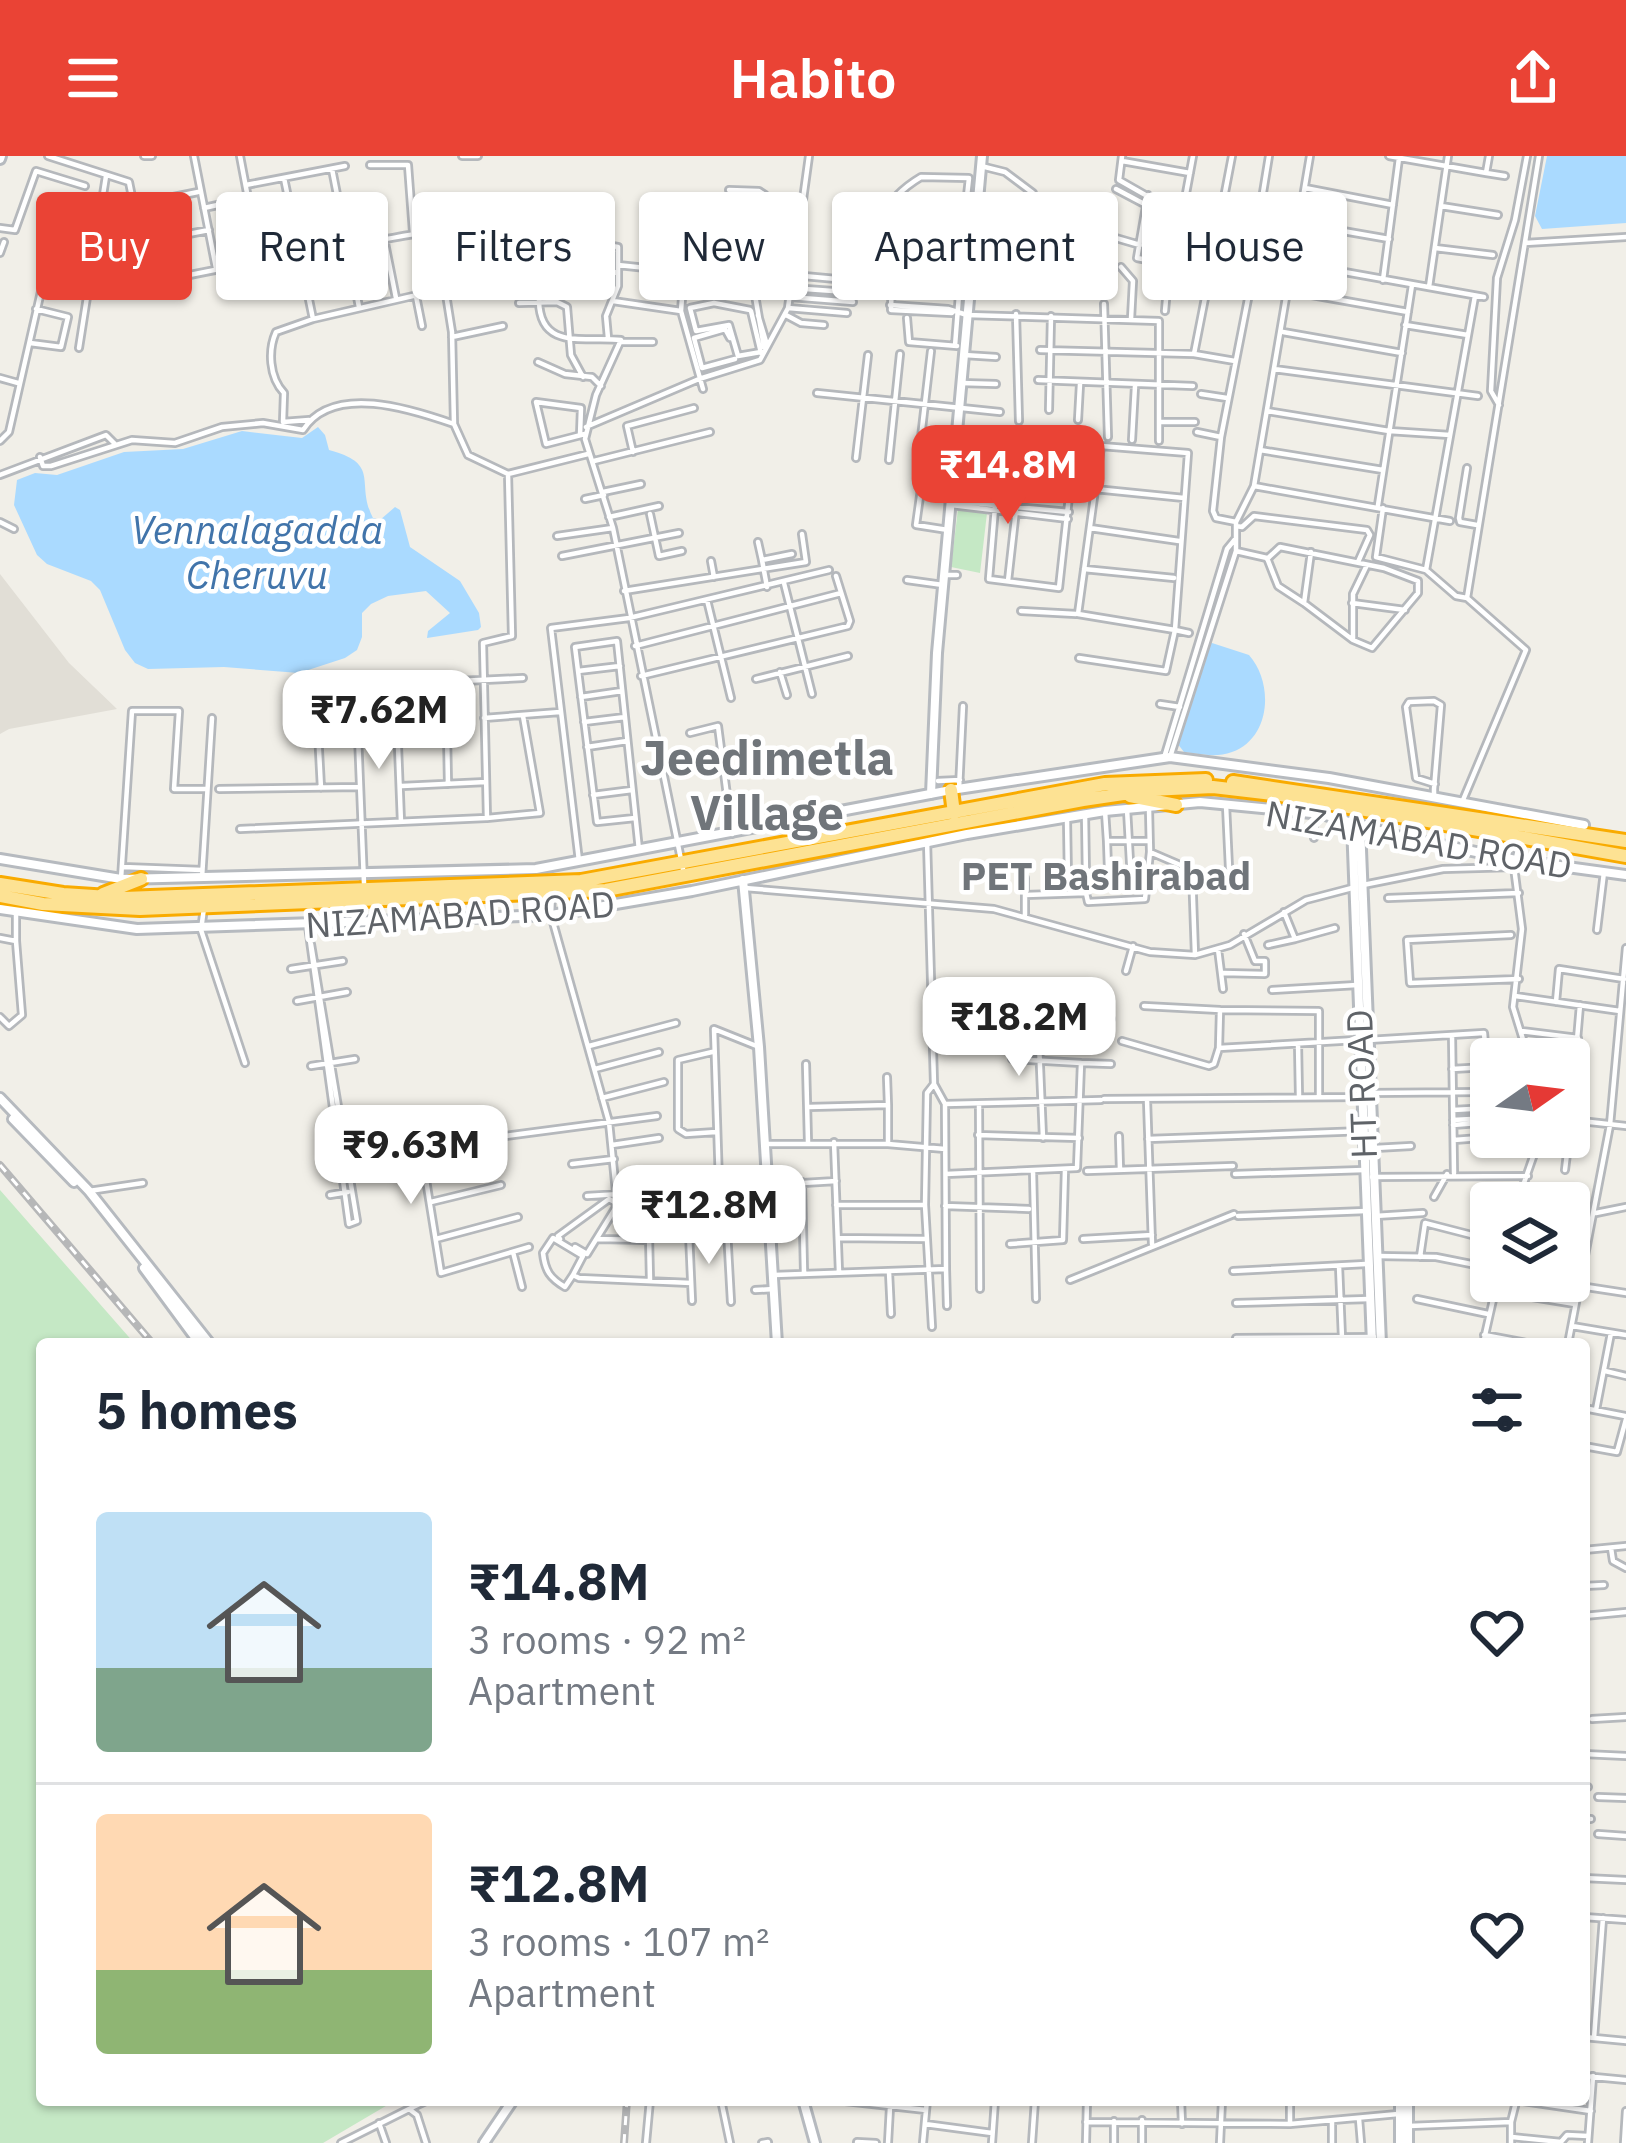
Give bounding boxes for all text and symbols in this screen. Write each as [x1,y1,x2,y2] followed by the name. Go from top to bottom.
[730,43,896,113] text: Habito
[60,45,126,111] icon: menu
[1500,45,1566,111] icon: share
[36,192,192,300] chip: Buy
[216,192,388,300] chip: Rent
[412,192,615,300] chip: Filters
[639,192,808,300] chip: New
[832,192,1118,300] chip: Apartment
[1142,192,1347,300] chip: House
[910,425,1106,527] pin: ₹14.8M
[939,438,1077,489] text: ₹14.8M
[131,504,383,600] water label: Vennalagadda Cheruvu
[281,670,477,772] pin: ₹7.62M
[310,683,448,734] text: ₹7.62M
[640,726,894,843] district label: Jeedimetla Village
[1262,789,1576,889] street label: NIZAMABAD ROAD
[961,850,1251,901] district label: PET Bashirabad
[304,880,616,948] street label: NIZAMABAD ROAD
[921,977,1117,1079] pin: ₹18.2M
[950,990,1088,1041] text: ₹18.2M
[1335,1009,1387,1159] street label: HT ROAD
[1470,1038,1590,1158] north arrow
[1470,1038,1590,1302] map controls
[313,1105,509,1207] pin: ₹9.63M
[342,1118,480,1169] text: ₹9.63M
[611,1165,807,1267] pin: ₹12.8M
[640,1178,778,1229] text: ₹12.8M
[1470,1182,1590,1302] button: layers
[96,1377,298,1443] text: 5 homes
[1464,1377,1530,1443] icon: filters
[468,1548,649,1614] text: ₹14.8M
[192,1560,336,1704] icon: home
[1464,1599,1530,1665] icon: heart
[468,1614,746,1665] text: 3 rooms · 92 m²
[468,1665,656,1716] text: Apartment
[468,1850,649,1916] text: ₹12.8M
[192,1862,336,2006] icon: home
[1464,1901,1530,1967] icon: heart
[468,1916,770,1967] text: 3 rooms · 107 m²
[468,1967,656,2018] text: Apartment

